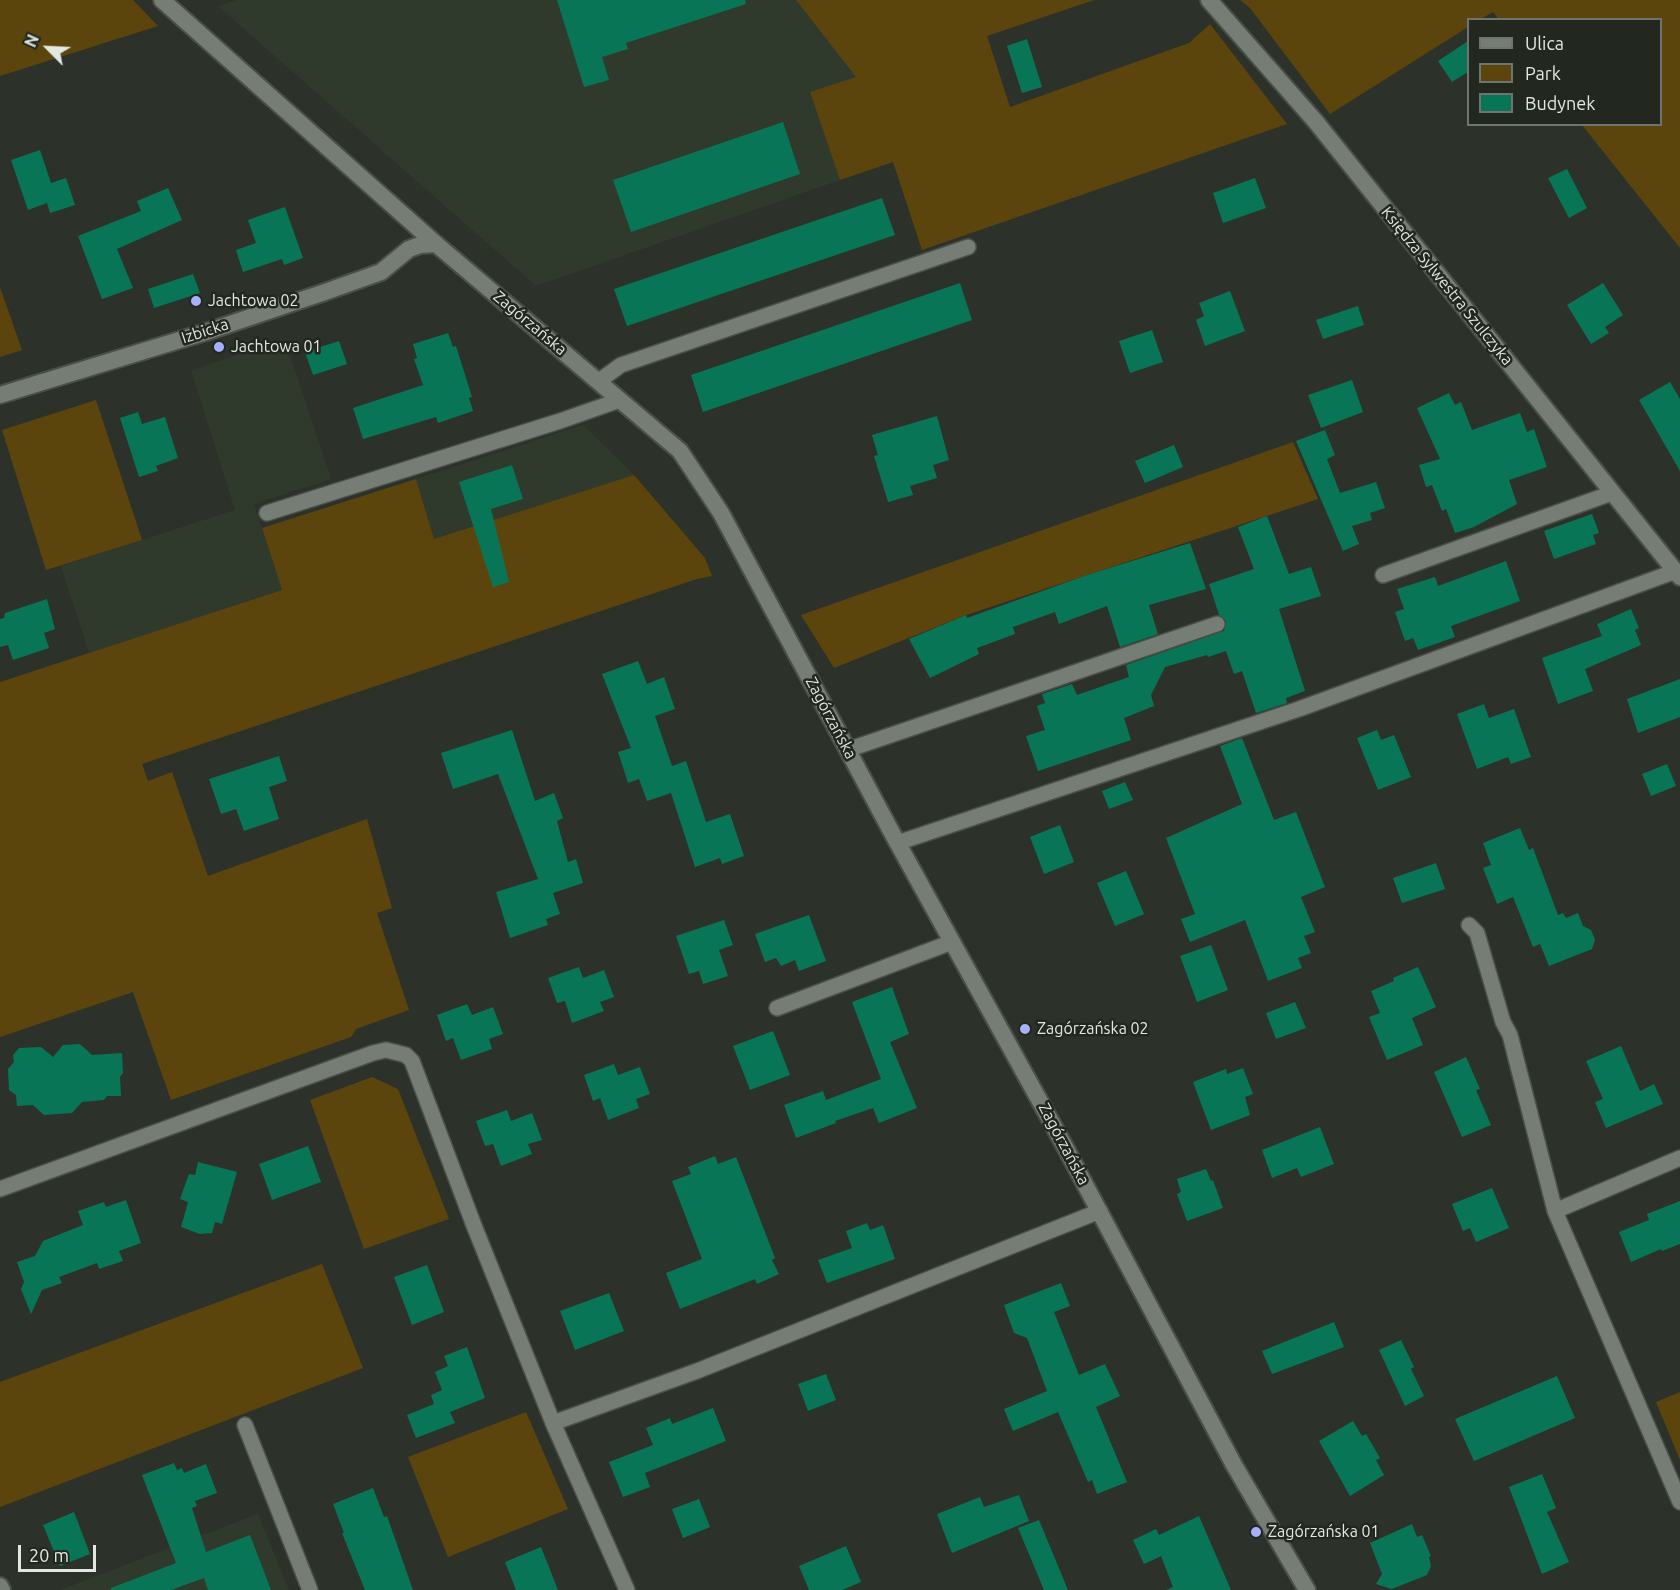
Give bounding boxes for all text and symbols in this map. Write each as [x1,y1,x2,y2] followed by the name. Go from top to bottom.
[18,18,78,78] north arrow
[1467,18,1662,126] legend
[21,32,42,50] text: N
[1525,33,1564,53] text: Ulica
[1525,63,1561,83] text: Park
[1525,93,1595,113] text: Budynek
[1377,203,1517,369] street label: Księdza Sylwestra Szulczyka
[489,287,571,359] street label: Zagórzańska
[208,291,299,311] place label: Jachtowa 02
[189,294,203,308] marker: Jachtowa 02
[179,314,231,348] street label: Izbicka
[231,337,322,357] place label: Jachtowa 01
[212,340,226,354] marker: Jachtowa 01
[801,674,861,762] street label: Zagórzańska
[1037,1019,1149,1039] place label: Zagórzańska 02
[1018,1022,1032,1036] marker: Zagórzańska 02
[1034,1100,1094,1188] street label: Zagórzańska
[1268,1522,1380,1542] place label: Zagórzańska 01
[1249,1525,1263,1539] marker: Zagórzańska 01
[21,1533,99,1571] scale bar
[29,1545,69,1565] text: 20 m

